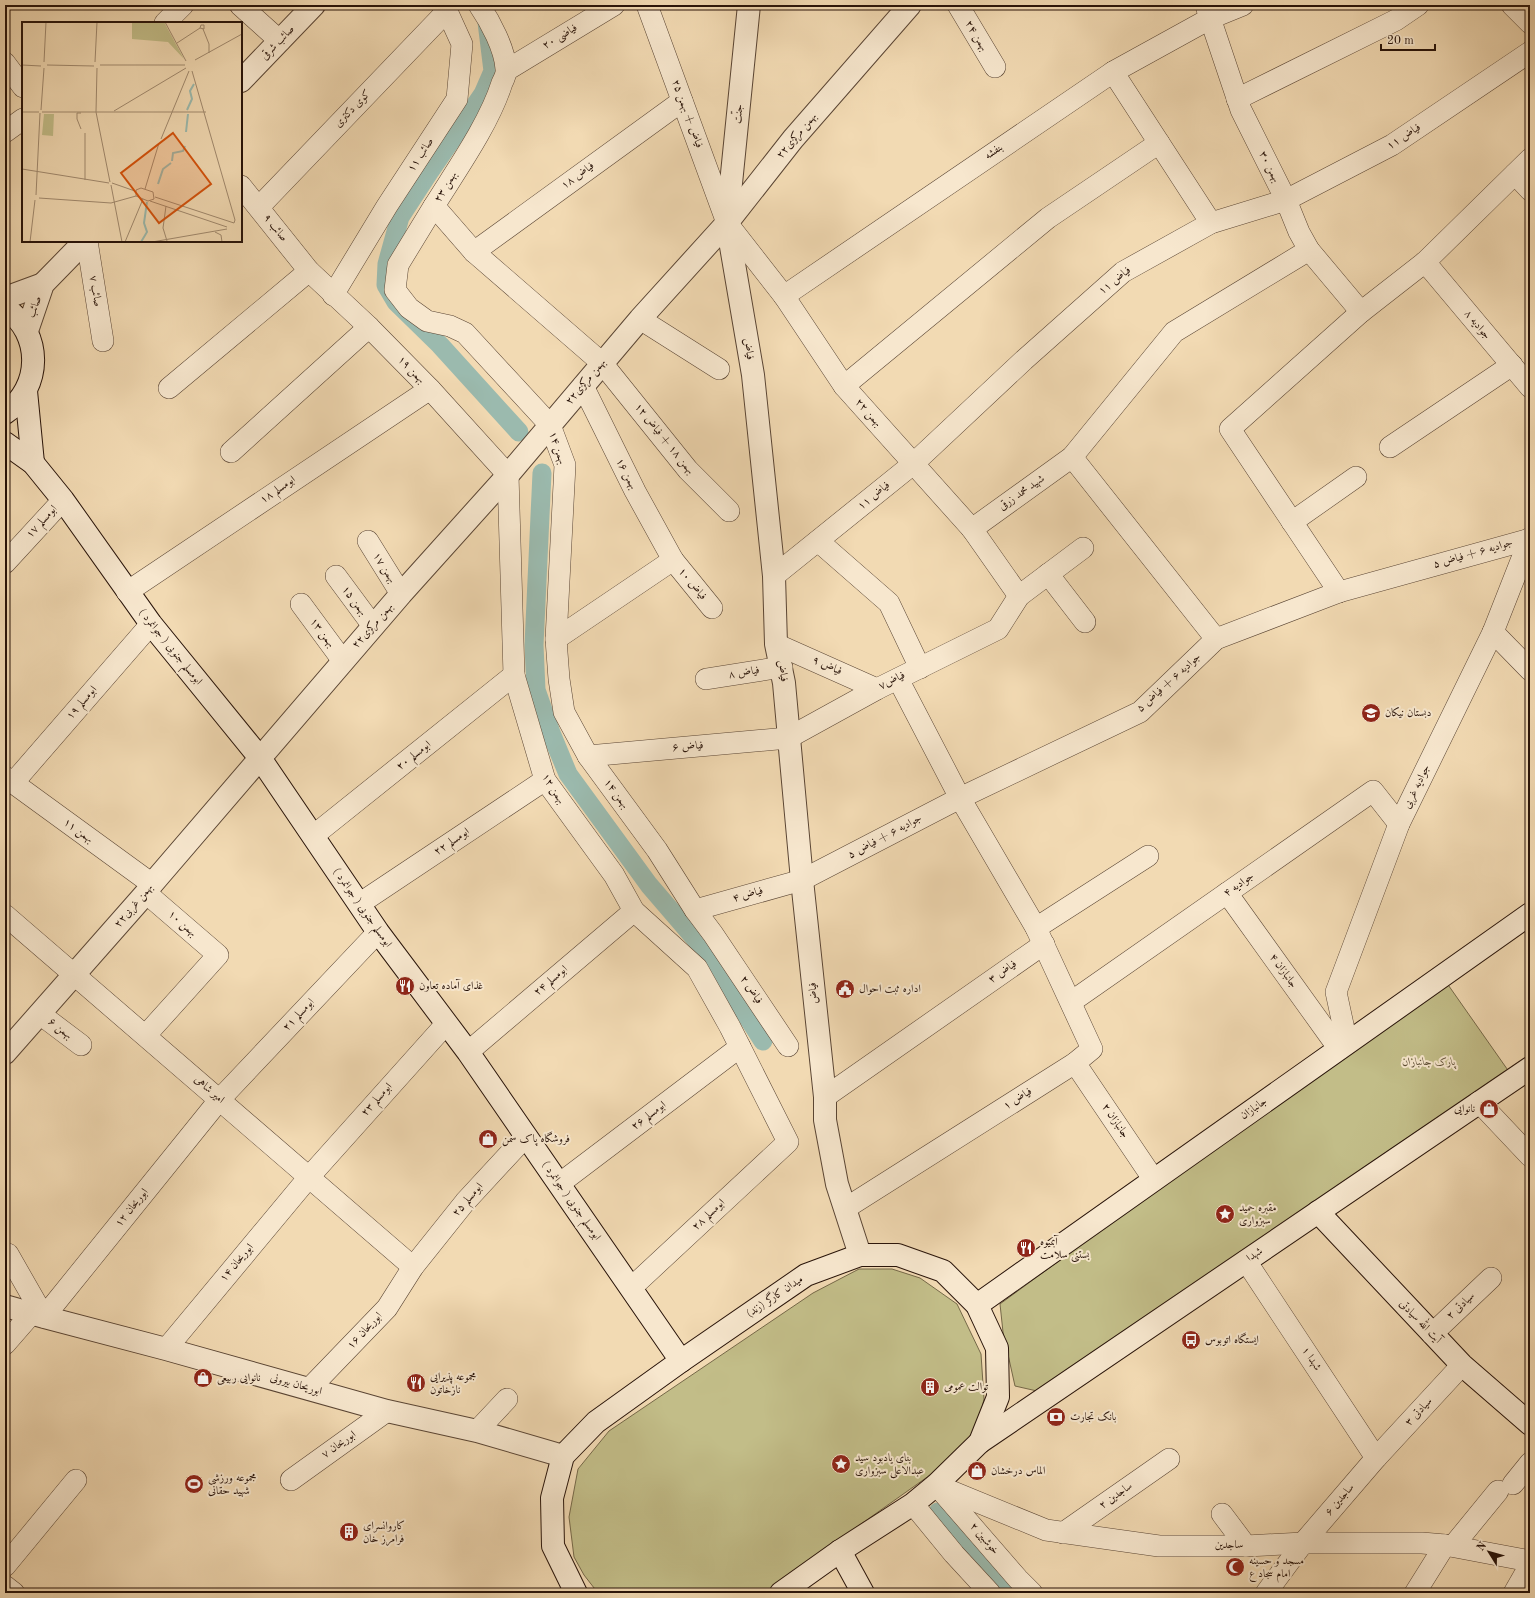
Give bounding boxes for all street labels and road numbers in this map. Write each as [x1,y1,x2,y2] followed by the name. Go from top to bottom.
[961,19,989,54] street label: بهمن ۲۴
[541,22,580,52] street label: فیاضی ۲۰
[258,23,298,63] street label: صائب شرقی
[668,78,704,150] street label: فیاض + بهمن ۲۵
[332,88,373,130] street label: کوی دکتری
[730,103,745,124] street label: جنّت
[773,110,821,162] street label: ۲۲بهمن مرکزی
[1385,122,1423,152] street label: فیاض ۱۱
[406,136,437,174] street label: صائب ۱۱
[983,142,1005,162] street label: بنفشه
[1255,150,1282,185] street label: بهمن ۳۰
[559,160,597,192] street label: فیاض ۱۸
[433,170,461,205] street label: بهمن ۲۳
[260,212,289,245] street label: صائب ۹
[1097,265,1133,297] street label: فیاض ۱۱
[86,275,103,308] street label: صائب ۷
[26,294,45,320] street label: صائب
[1462,308,1492,342] street label: جوادیه ۸
[741,337,755,361] street label: فیاض
[394,354,427,387] street label: بهمن ۱۹
[562,356,610,408] street label: ۲۲بهمن مرکزی
[851,397,883,431] street label: بهمن ۲۲
[631,401,696,478] street label: بهمن ۱۸ + فیاض ۱۲
[545,430,567,466] street label: بهمن ۱۴
[612,457,639,492] street label: بهمن ۱۶
[997,472,1047,513] street label: شهید محمد زرقی
[258,473,300,510] street label: ابومسلم ۱۸
[856,480,892,512] street label: فیاض ۱۱
[24,503,63,544] street label: ابومسلم ۱۷
[1432,537,1514,571] street label: جوادیه ۶ + فیاض ۵
[369,551,398,586] street label: بهمن ۱۷
[676,566,708,602] street label: فیاض ۱۰
[338,584,368,619] street label: بهمن ۱۵
[349,600,397,652] street label: ۲۲بهمن مرکزی
[132,606,205,690] street label: ابومسلم جنوبی ( جوانمرد )
[306,616,337,651] street label: بهمن ۱۳
[1135,651,1203,715] street label: جوادیه ۶ + فیاض ۵
[810,655,844,677] street label: فیاض ۹
[775,659,789,683] street label: فیاض
[728,665,760,681] street label: فیاض ۸
[877,670,907,692] street label: فیاض۷
[64,684,103,725] street label: ابومسلم ۱۹
[394,739,436,777] street label: ابومسلم ۲۰
[672,740,704,754] street label: فیاض ۶
[1402,763,1433,811] street label: جوادیه غربی
[538,772,567,807] street label: بهمن ۱۲
[600,777,630,812] street label: بهمن ۱۴
[846,813,924,861] street label: جوادیه ۶ + فیاض ۵
[60,817,95,847] street label: بهمن ۱۱
[432,825,474,862] street label: ابومسلم ۲۲
[326,866,394,953] street label: ابومسلم جنوبی ( جوانمرد )
[1222,871,1256,899] street label: جوادیه ۴
[113,882,157,931] street label: ۲۲بهمن غربی
[731,885,765,905] street label: فیاض ۴
[164,909,198,941] street label: بهمن ۱۰
[1267,952,1299,990] street label: جانبازان ۴
[987,959,1019,985] street label: فیاض ۳
[531,963,573,1002] street label: ابومسلم ۲۴
[738,974,764,1006] street label: فیاض ۲
[807,982,821,1004] street label: فیاض
[280,996,320,1037] street label: ابومسلم ۲۱
[45,1016,74,1043] street label: بهمن ۶
[192,1074,226,1106] street label: امیر شاهی
[359,1081,398,1122] street label: ابومسلم ۲۳
[1002,1086,1034,1112] street label: فیاض ۱
[1239,1096,1270,1122] street label: جانبازان
[629,1099,671,1136] street label: ابومسلم ۲۶
[1099,1102,1131,1141] street label: جانبازان ۲
[535,1159,603,1246] street label: ابومسلم جنوبی ( جوانمرد )
[450,1181,489,1222] street label: ابومسلم ۲۵
[113,1187,151,1229] street label: ابوریحان ۱۲
[690,1197,731,1236] street label: ابومسلم ۲۸
[218,1242,256,1284] street label: ابوریحان ۱۴
[1245,1246,1266,1265] street label: شهدا
[743,1272,805,1320] street label: میدان کارگر (زند)
[1444,1290,1477,1322] street label: سیادتی ۲
[1397,1295,1448,1347] street label: آیت الله سیادتی
[345,1311,385,1351] street label: ابوریحان ۱۶
[1298,1345,1323,1374] street label: شهدا ۱
[269,1372,323,1398] street label: ابوریحان بیرونی
[1403,1395,1435,1428] street label: سیادتی ۳
[320,1429,358,1461] street label: ابوریحان ۷
[1097,1481,1135,1511] street label: ساجدین ۲
[1323,1482,1357,1518] street label: ساجدین ۶
[967,1521,1001,1557] street label: خوشبین ۲
[1215,1540,1243,1551] street label: ساجدین

